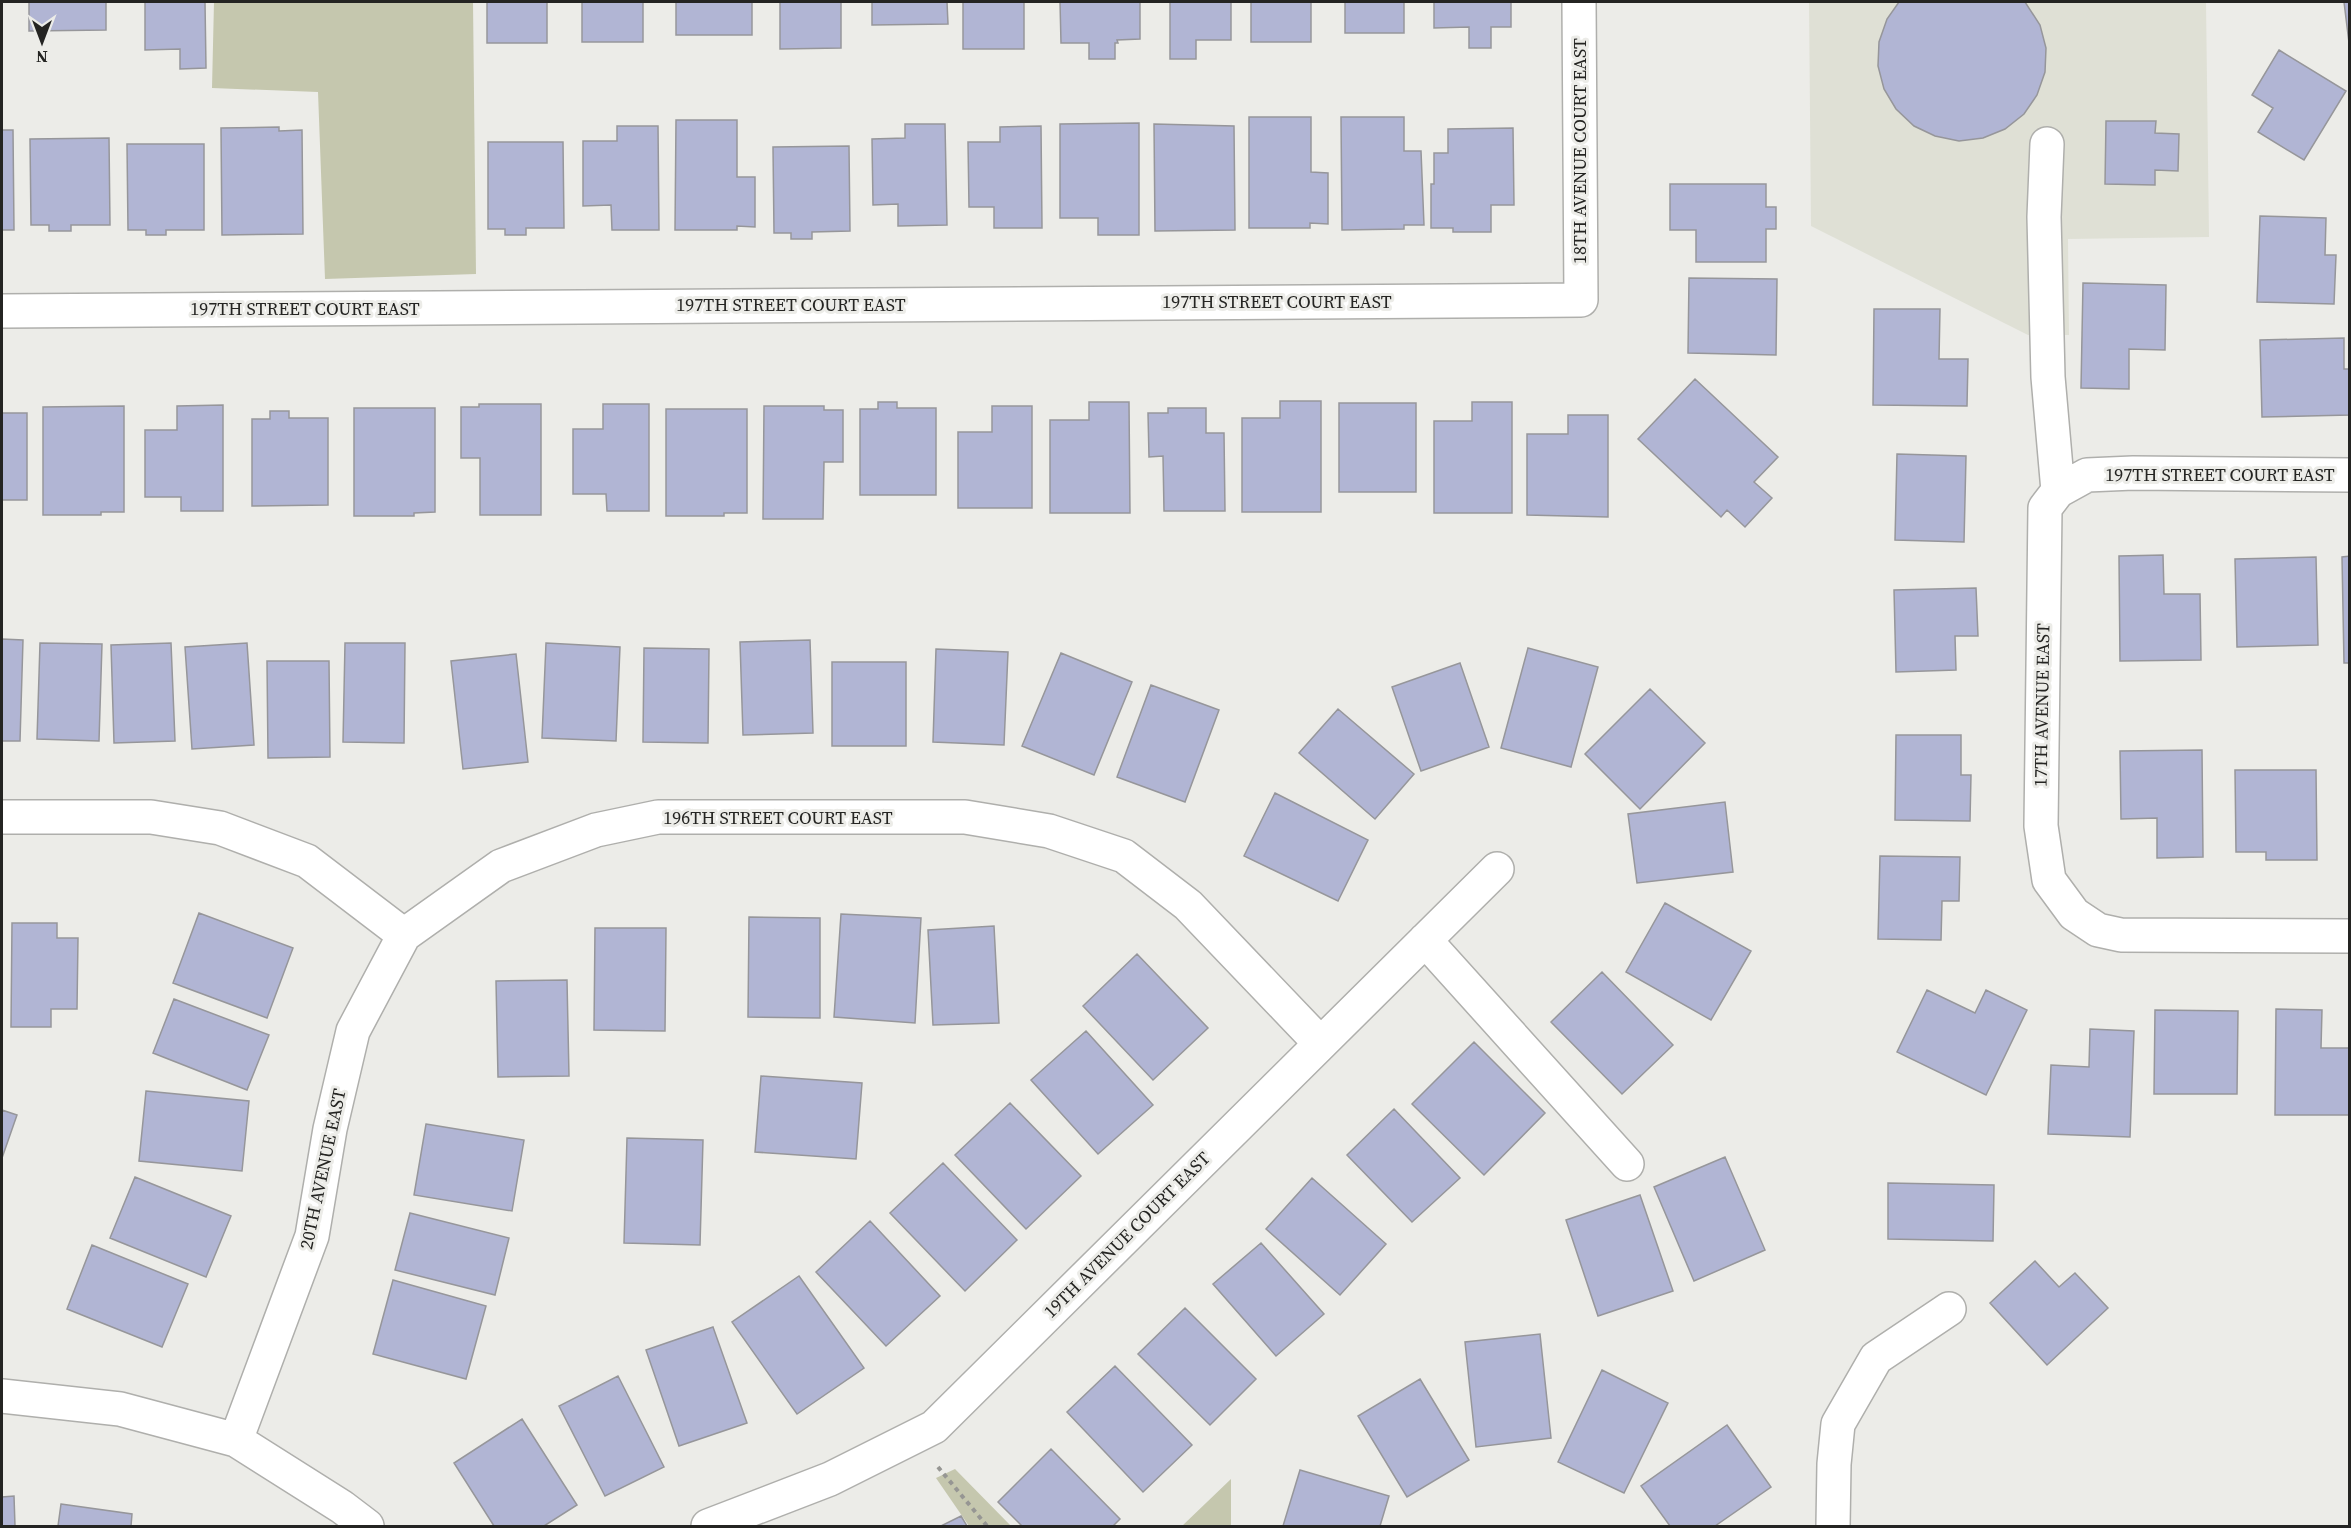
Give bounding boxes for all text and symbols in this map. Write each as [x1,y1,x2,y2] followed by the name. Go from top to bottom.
[12,12,72,72] north arrow
[1567,38,1592,264] street label: 18TH AVENUE COURT EAST
[36,46,48,68] text: N
[1162,289,1392,314] street label: 197TH STREET COURT EAST
[676,292,906,317] street label: 197TH STREET COURT EAST
[190,296,420,321] street label: 197TH STREET COURT EAST
[2105,462,2335,487] street label: 197TH STREET COURT EAST
[2028,623,2055,787] street label: 17TH AVENUE EAST
[663,805,893,830] street label: 196TH STREET COURT EAST
[293,1086,352,1252] street label: 20TH AVENUE EAST
[1038,1146,1215,1323] street label: 19TH AVENUE COURT EAST

